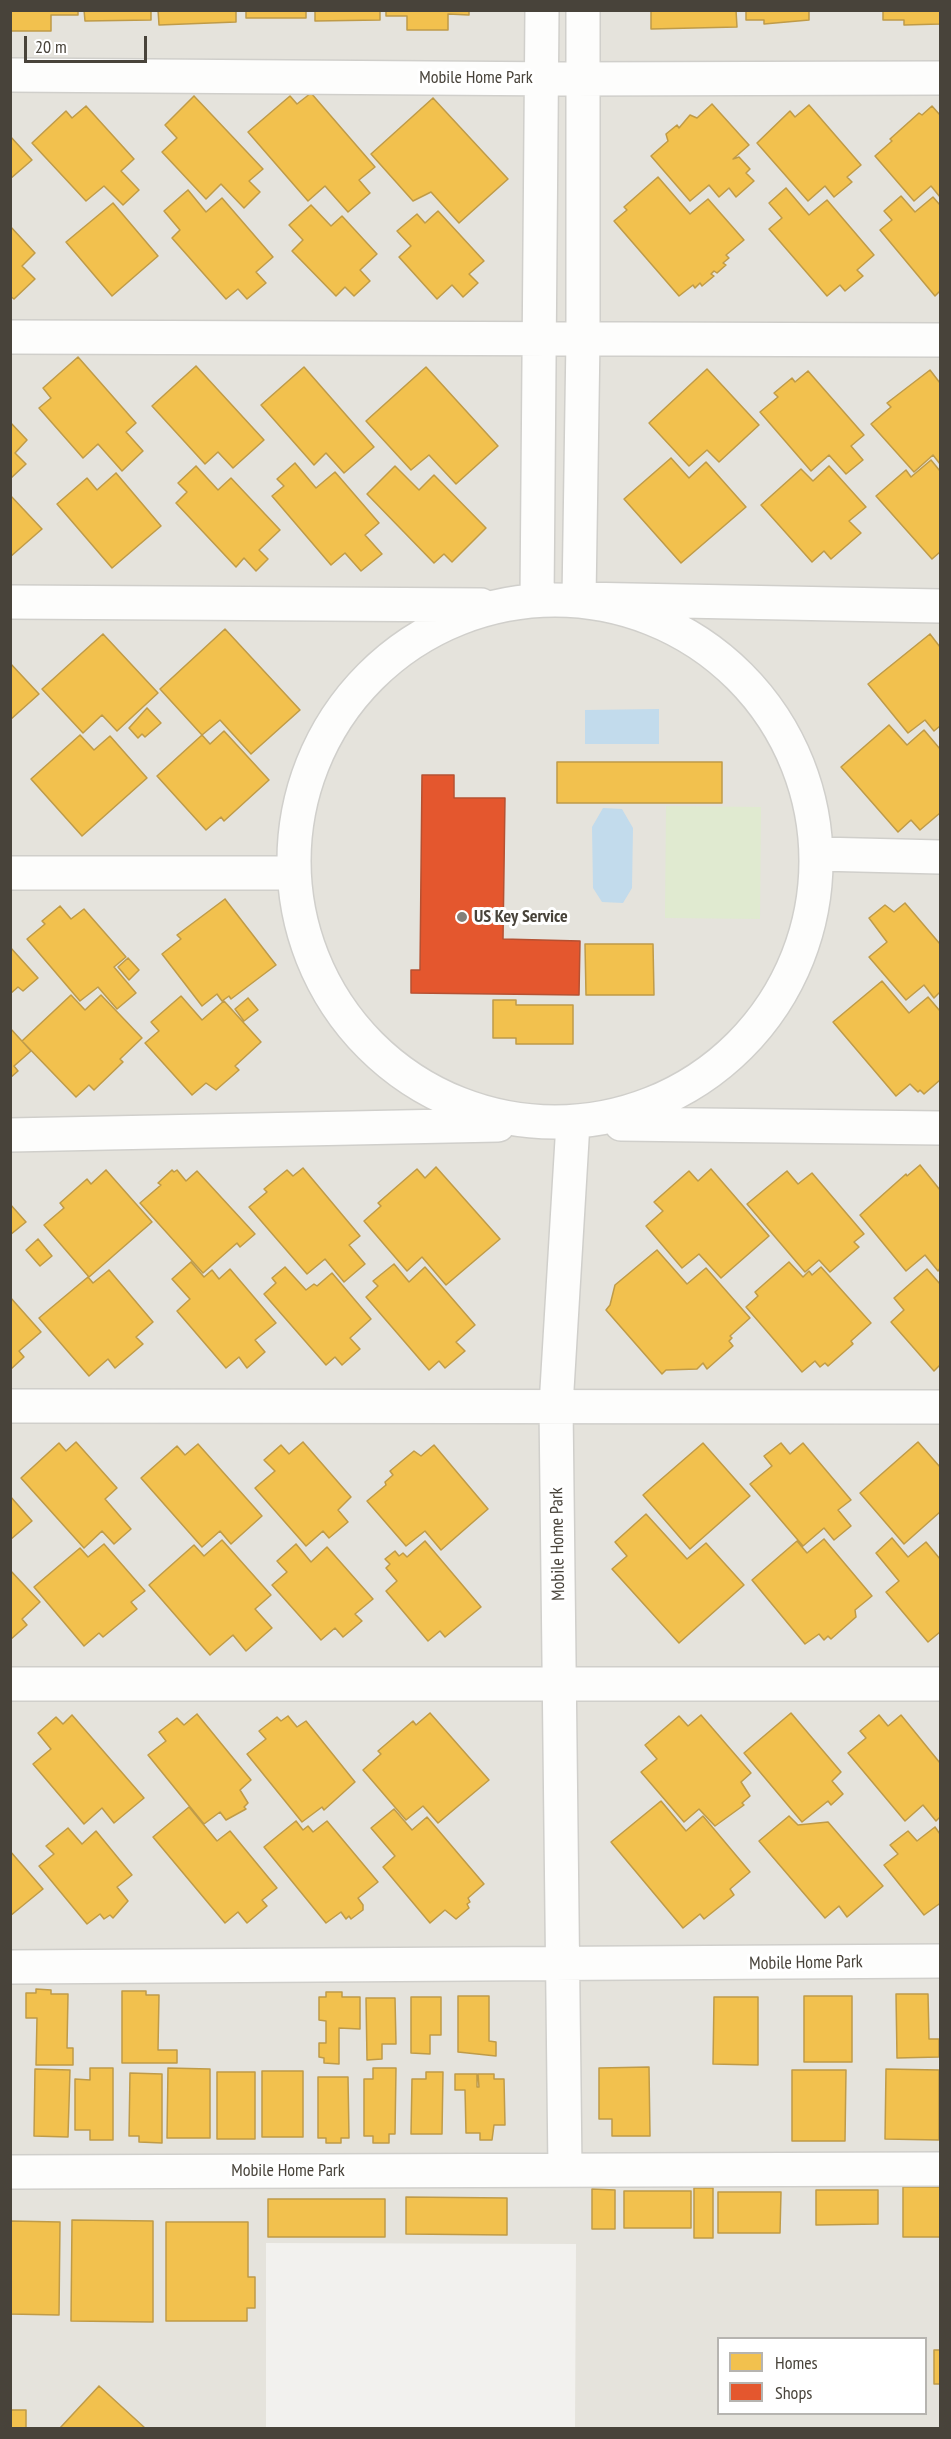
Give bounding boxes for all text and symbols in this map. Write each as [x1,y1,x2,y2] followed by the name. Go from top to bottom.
[27,24,150,62] scale bar
[35,35,67,58] text: 20 m
[419,67,533,89] street label: Mobile Home Park
[474,906,568,928] place label: US Key Service
[455,910,469,924] marker: US Key Service
[546,1487,570,1601] street label: Mobile Home Park
[749,1951,863,1975] street label: Mobile Home Park
[231,2160,345,2182] street label: Mobile Home Park
[717,2337,927,2415] legend
[775,2351,818,2374] text: Homes
[775,2381,812,2404] text: Shops

